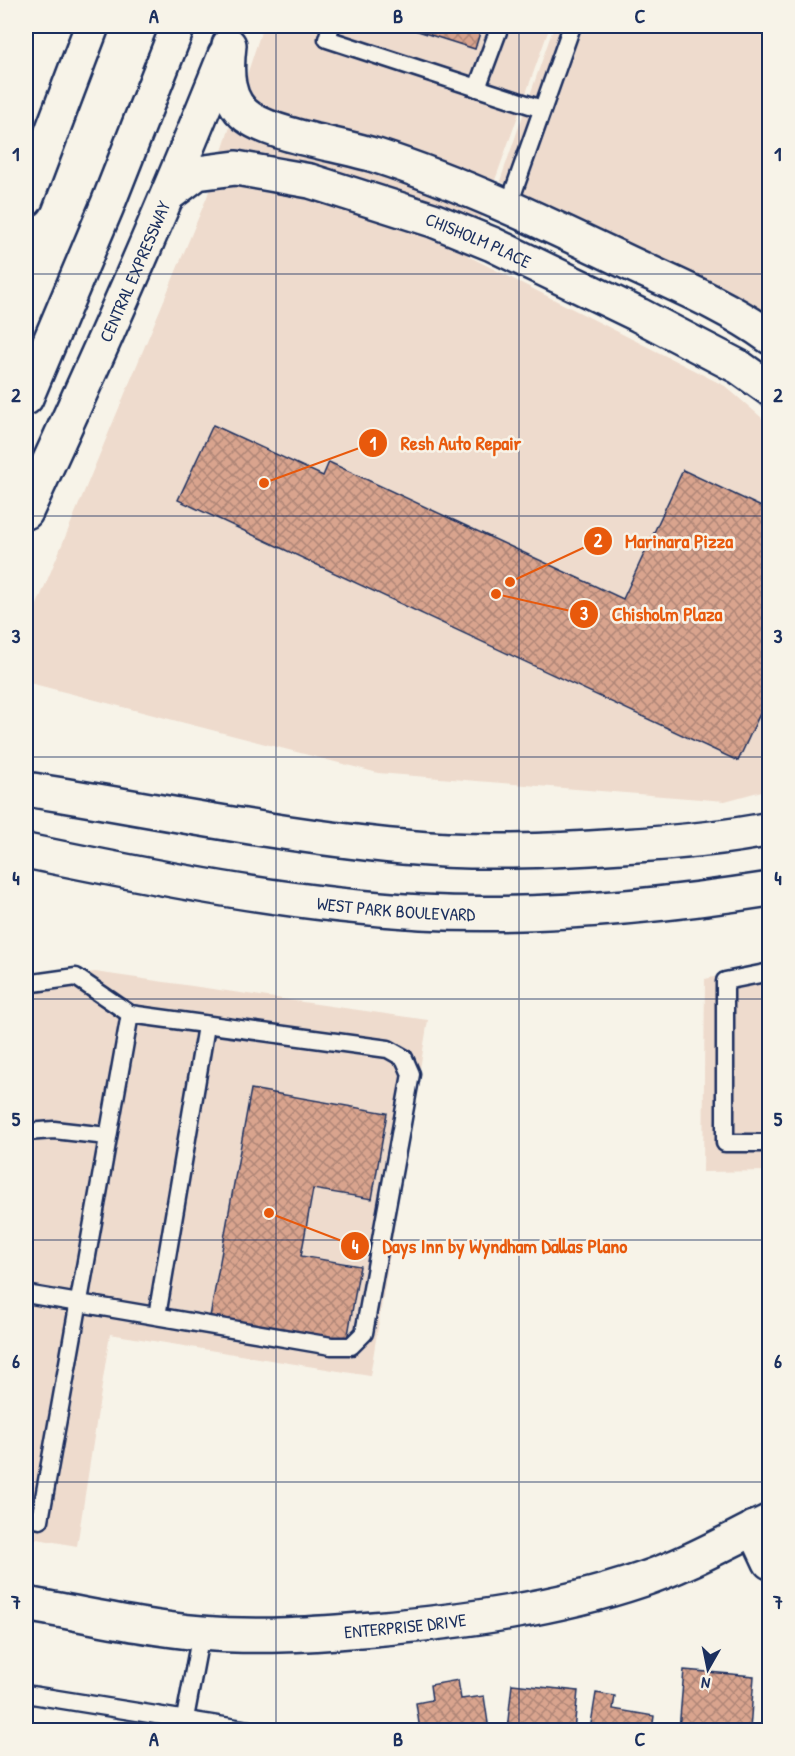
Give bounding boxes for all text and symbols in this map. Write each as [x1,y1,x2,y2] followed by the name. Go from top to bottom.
[149,2,159,29] text: A
[393,2,403,29] text: B
[635,2,646,29] text: C
[12,140,20,167] text: 1
[774,140,782,167] text: 1
[92,197,176,346] street label: CENTRAL EXPRESSWAY
[423,206,536,274] street label: CHISHOLM PLACE
[11,381,21,408] text: 2
[773,381,783,408] text: 2
[358,424,533,462] callout: Resh Auto Repair
[401,429,522,457] text: Resh Auto Repair
[370,431,377,456] text: 1
[583,522,745,560] callout: Marinara Pizza
[625,527,733,554] text: Marinara Pizza
[594,528,603,553] text: 2
[569,595,734,633] callout: Chisholm Plaza
[612,600,723,627] text: Chisholm Plaza
[580,601,588,626] text: 3
[12,622,21,649] text: 3
[774,622,783,649] text: 3
[12,864,20,891] text: 4
[774,864,782,891] text: 4
[316,890,476,926] street label: WEST PARK BOULEVARD
[12,1105,21,1132] text: 5
[774,1105,783,1132] text: 5
[340,1227,639,1265] callout: Days Inn by Wyndham Dallas Plano
[383,1232,627,1260] text: Days Inn by Wyndham Dallas Plano
[352,1234,359,1259] text: 4
[12,1347,20,1374] text: 6
[774,1347,782,1374] text: 6
[10,1588,21,1615] text: 7
[772,1588,783,1615] text: 7
[343,1606,468,1644] street label: ENTERPRISE DRIVE
[678,1639,738,1699] north arrow
[699,1672,712,1695] text: N
[149,1725,159,1752] text: A
[393,1725,403,1752] text: B
[635,1725,646,1752] text: C

